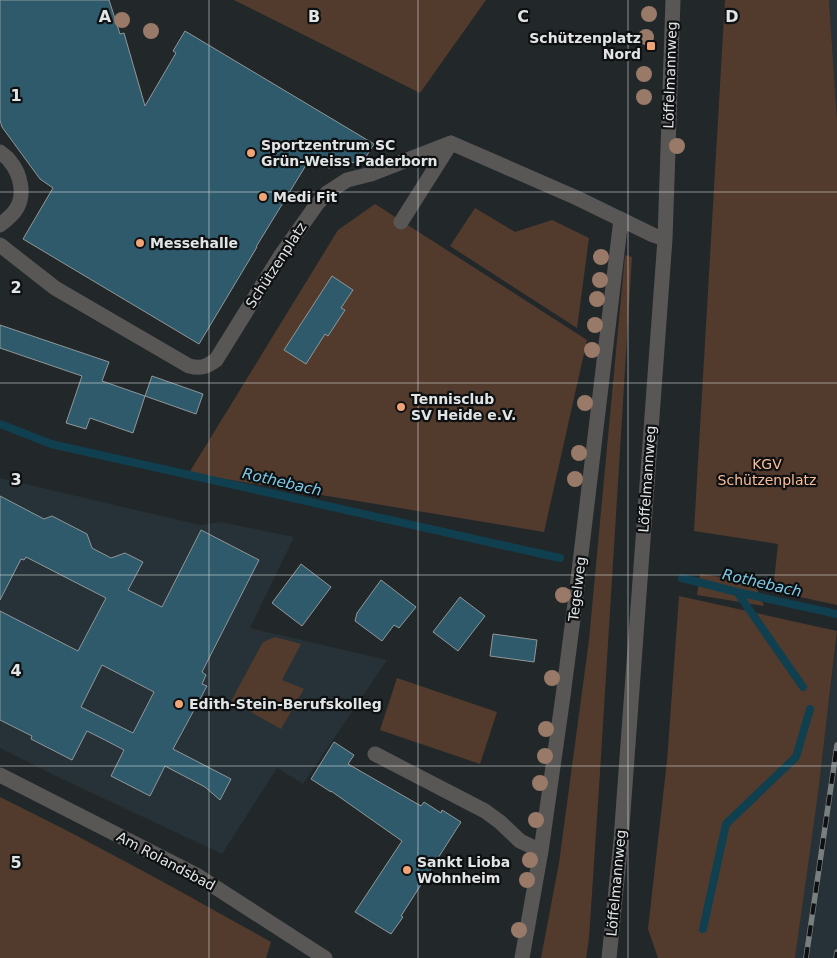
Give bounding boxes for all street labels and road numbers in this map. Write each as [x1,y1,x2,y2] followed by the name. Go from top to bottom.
[660,21,680,129] street label: Löffelmannweg
[242,219,310,311] street label: Schützenplatz
[635,425,659,533] street label: Löffelmannweg
[565,556,589,623] street label: Tegelweg
[114,828,218,894] street label: Am Rolandsbad
[603,829,629,937] street label: Löffelmannweg

